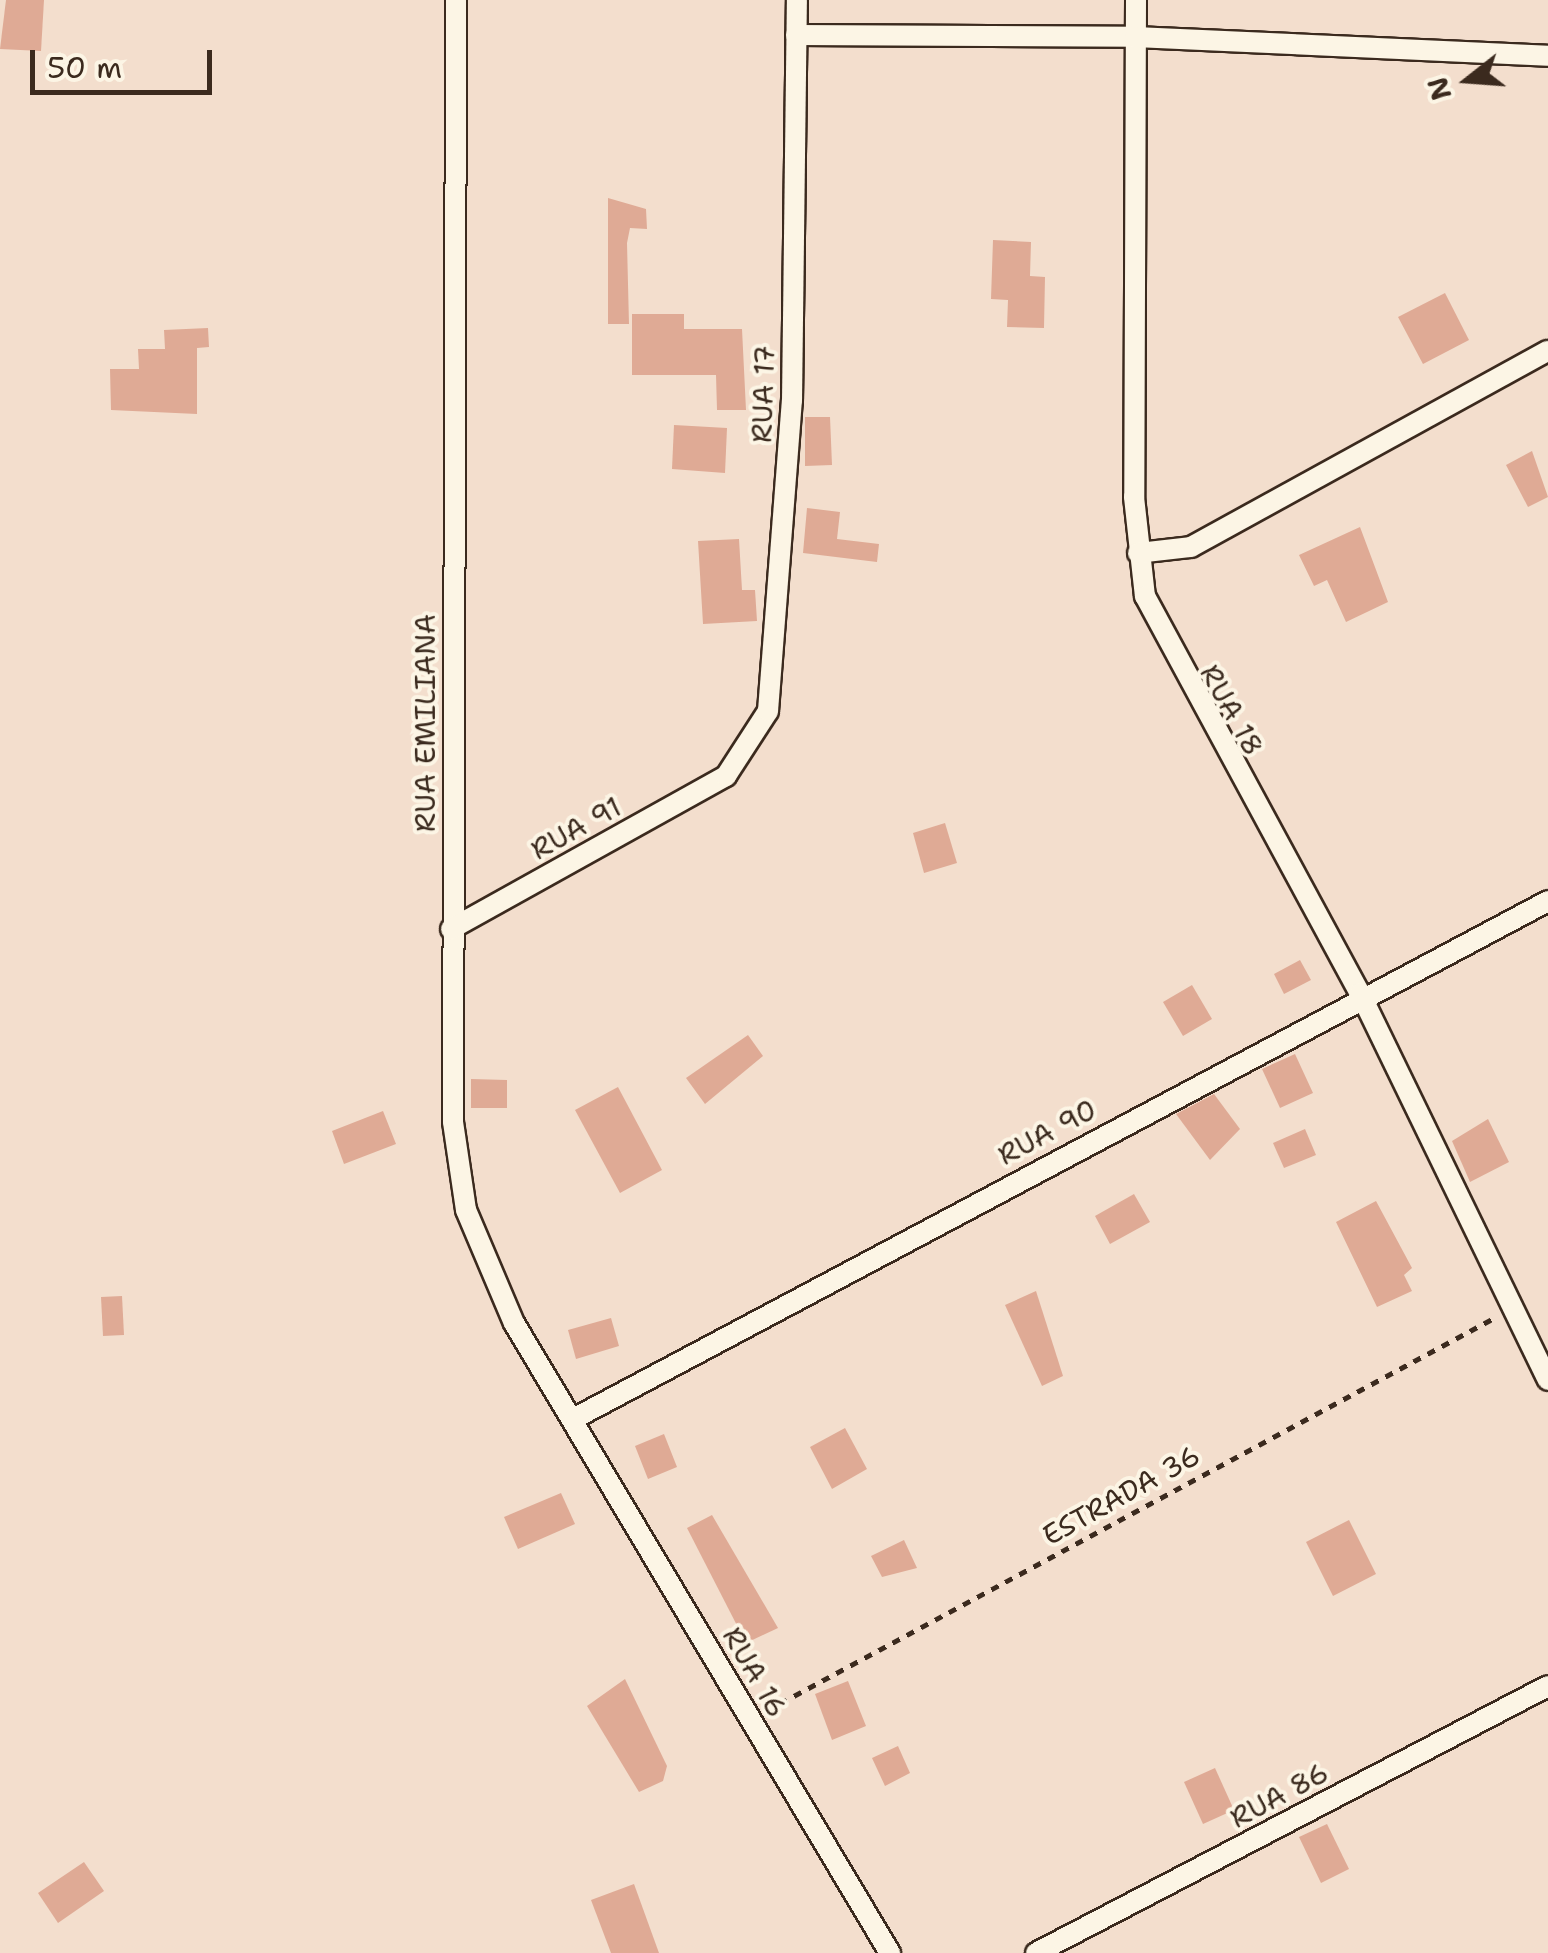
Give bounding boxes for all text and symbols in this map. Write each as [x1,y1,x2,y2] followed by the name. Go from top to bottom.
[35,30,218,92] scale bar
[1418,30,1518,130] north arrow
[47,47,122,88] text: 50 m
[1418,73,1461,105] text: N
[745,345,781,443] street label: RUA 17
[408,614,442,832] street label: RUA EMILIANA
[1193,659,1271,761] street label: RUA 18
[525,789,627,867] street label: RUA 91
[992,1092,1102,1172] street label: RUA 90
[1037,1438,1205,1552] street label: ESTRADA 36
[716,1621,794,1723] street label: RUA 16
[1224,1755,1334,1835] street label: RUA 86

